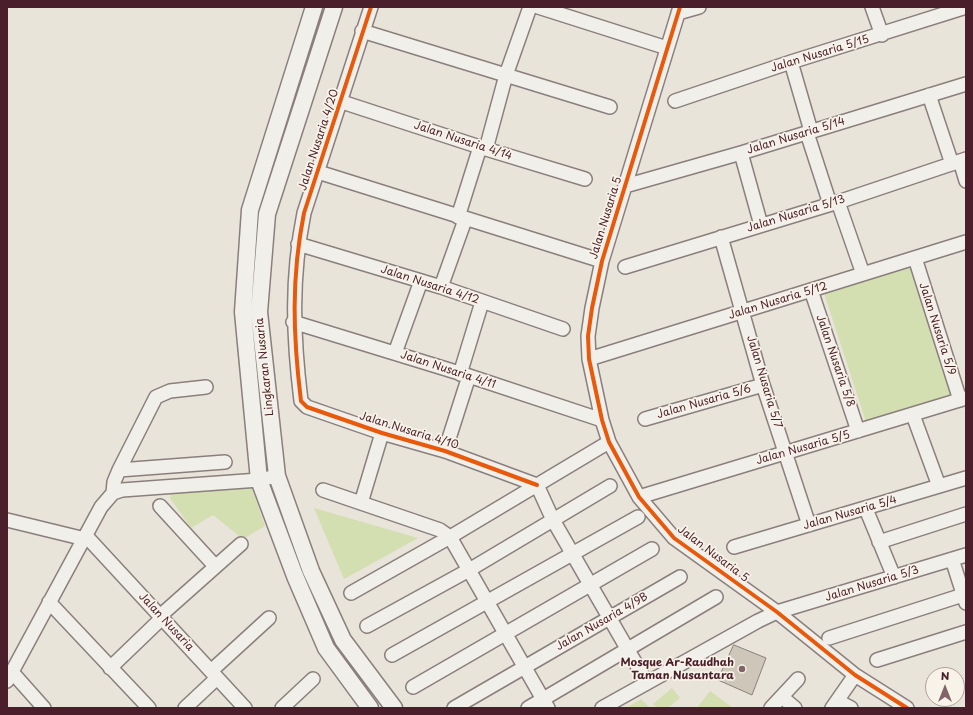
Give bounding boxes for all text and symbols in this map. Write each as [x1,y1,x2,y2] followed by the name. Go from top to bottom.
[769,33,871,75] street label: Jalan Nusaria 5/15
[296,88,342,192] street label: Jalan Nusaria 4/20
[745,115,847,157] street label: Jalan Nusaria 5/14
[412,119,514,163] street label: Jalan Nusaria 4/14
[587,175,625,261] street label: Jalan Nusaria 5
[745,193,847,235] street label: Jalan Nusaria 5/13
[379,263,481,307] street label: Jalan Nusaria 4/12
[727,280,829,322] street label: Jalan Nusaria 5/12
[916,281,958,377] street label: Jalan Nusaria 5/9
[813,313,857,409] street label: Jalan Nusaria 5/8
[253,317,277,417] street label: Lingkaran Nusaria
[744,334,784,430] street label: Jalan Nusaria 5/7
[399,348,497,392] street label: Jalan Nusaria 4/11
[655,382,753,422] street label: Jalan Nusaria 5/6
[358,410,460,452] street label: Jalan Nusaria 4/10
[755,428,851,468] street label: Jalan Nusaria 5/5
[802,493,898,533] street label: Jalan Nusaria 5/4
[675,523,751,585] street label: Jalan Nusaria 5
[824,563,920,605] street label: Jalan Nusaria 5/3
[136,590,196,654] street label: Jalan Nusaria
[554,590,650,654] street label: Jalan Nusaria 4/9B
[621,656,734,682] place label: Mosque Ar-Raudhah Taman Nusantara
[737,664,747,674] marker: Mosque Ar-Raudhah Taman Nusantara
[925,667,965,707] north arrow
[941,667,949,684] text: N

